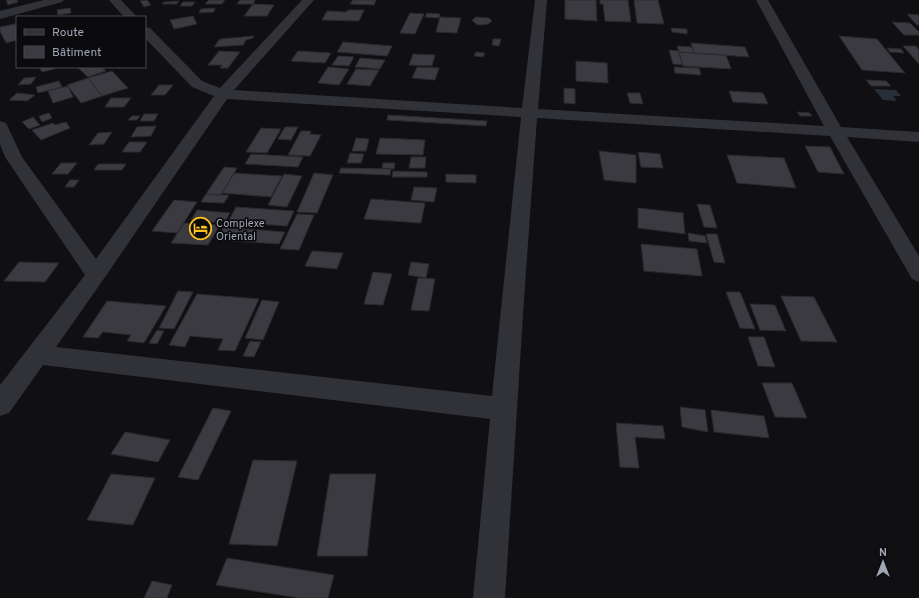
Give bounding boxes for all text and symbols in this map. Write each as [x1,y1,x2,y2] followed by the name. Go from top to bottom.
[16,16,146,68] legend
[52,25,84,41] text: Route
[52,45,102,61] text: Bâtiment
[188,216,214,242] hotel icon: Complexe Oriental
[216,217,265,244] place label: Complexe Oriental
[863,542,903,582] north arrow
[879,546,887,560] text: N

